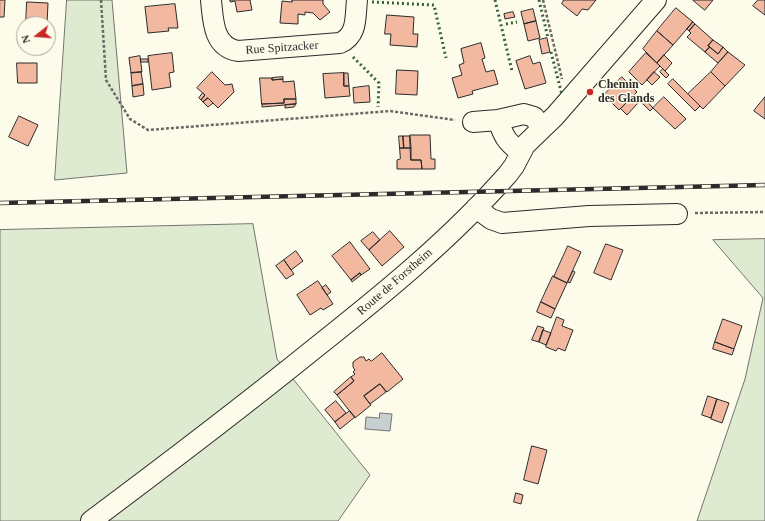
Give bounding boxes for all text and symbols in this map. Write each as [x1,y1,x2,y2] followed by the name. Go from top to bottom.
[16,16,56,56] north arrow
[19,34,32,45] text: N
[245,38,319,58] street label: Rue Spitzacker
[598,78,654,106] place label: Chemin des Glands
[585,87,595,97] marker: Chemin des Glands
[355,246,435,318] street label: Route de Forstheim

